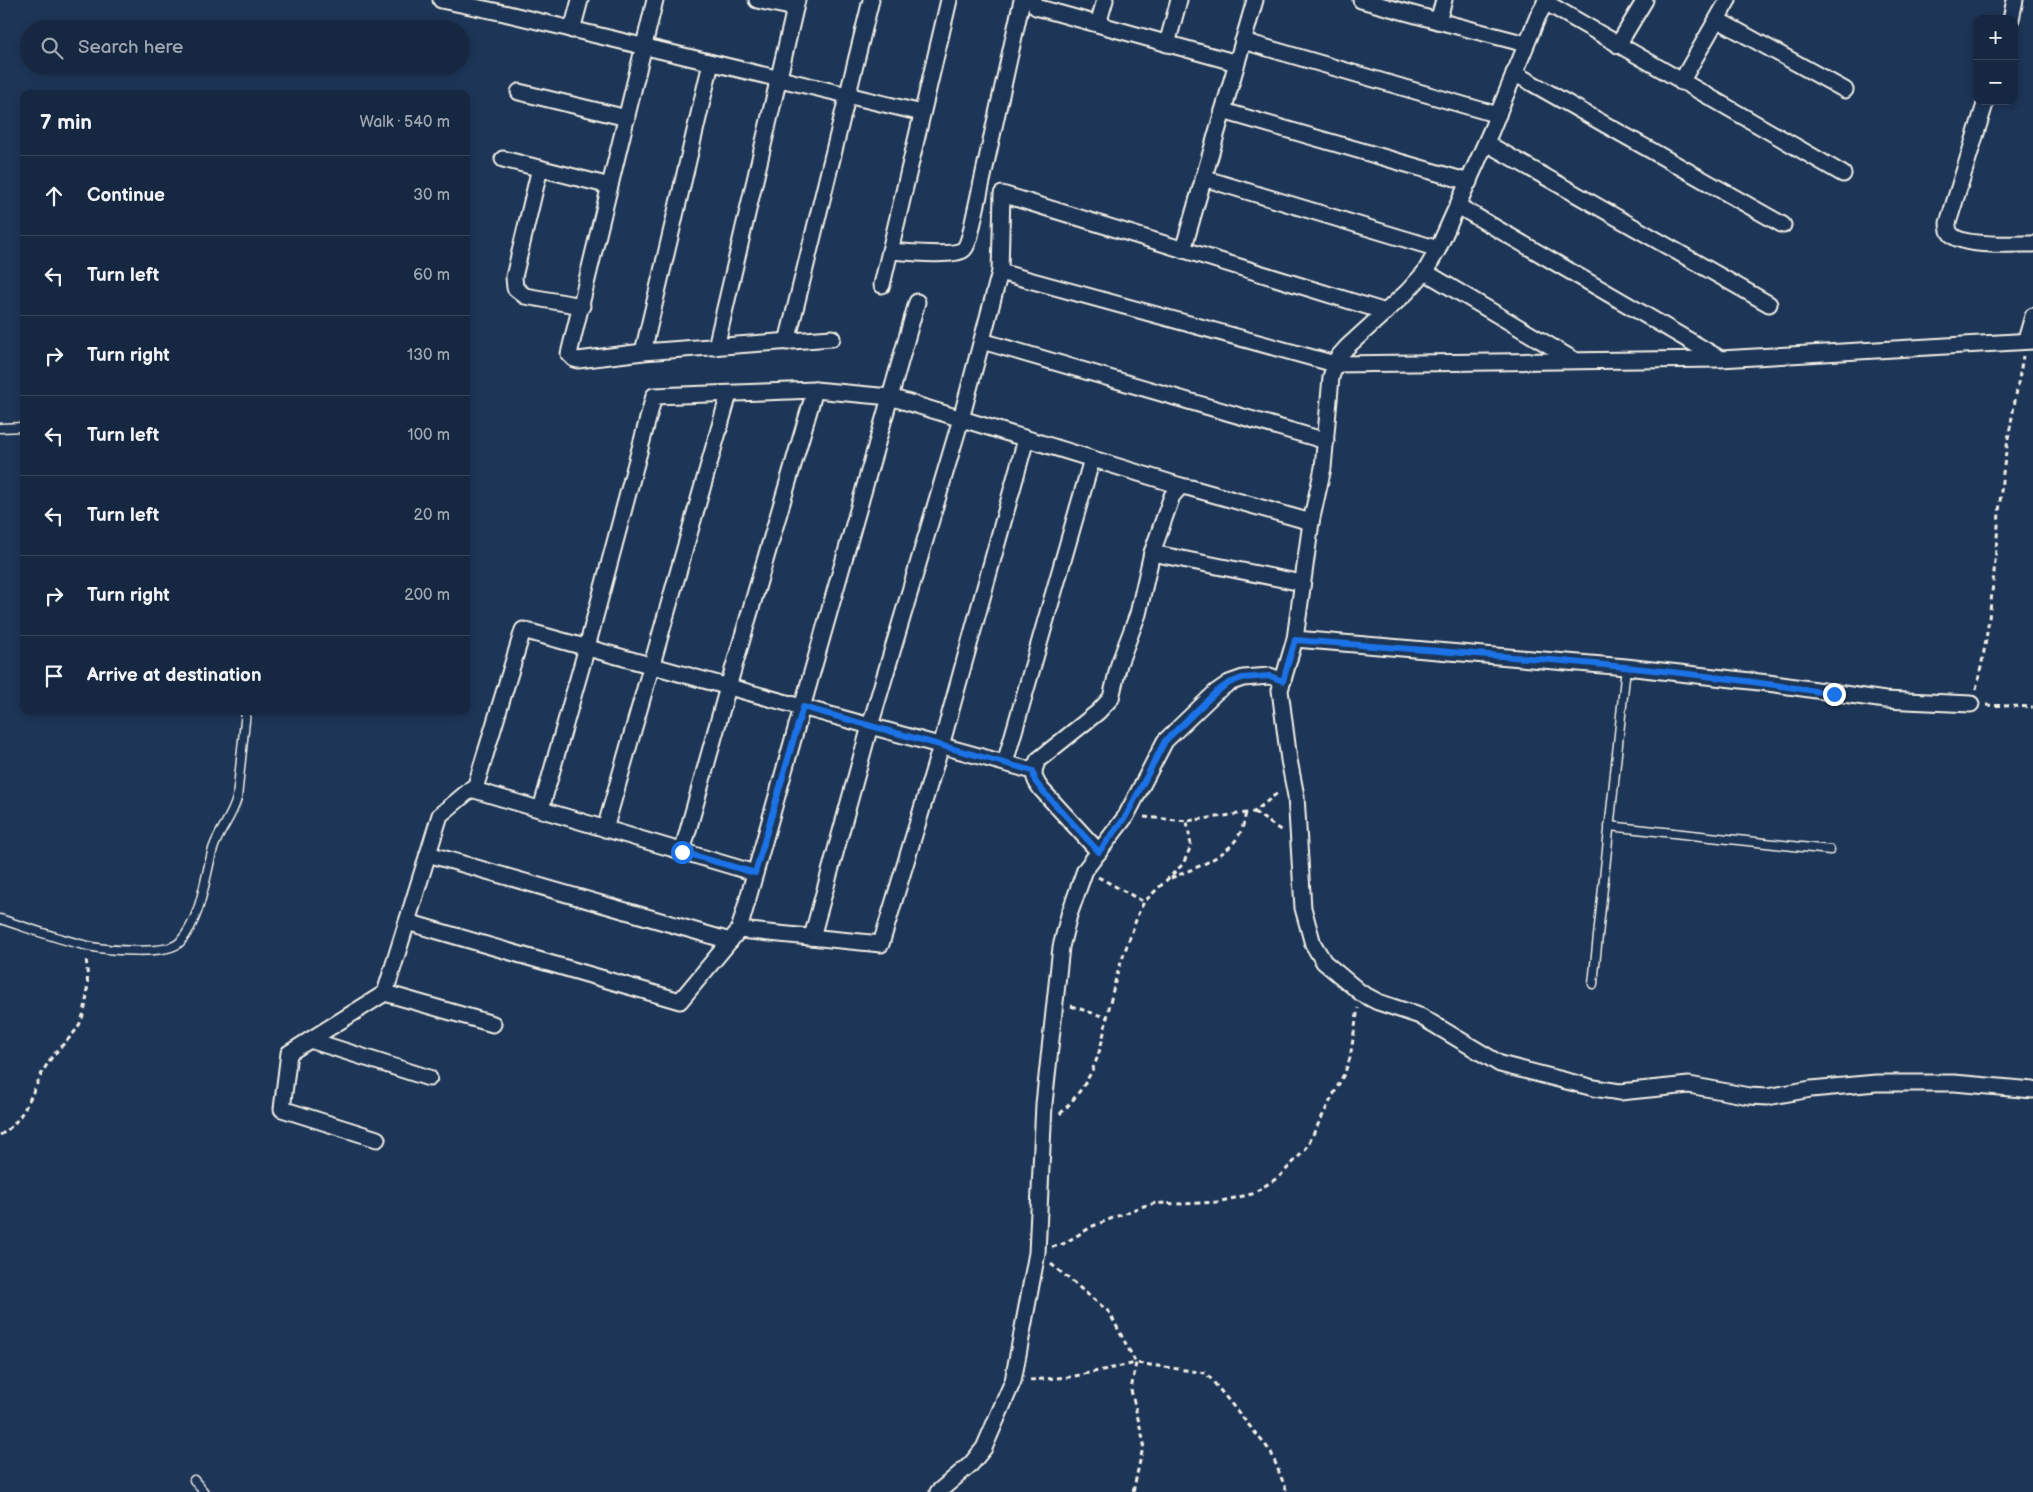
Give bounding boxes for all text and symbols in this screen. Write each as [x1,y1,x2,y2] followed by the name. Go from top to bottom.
[1973,15,2018,105] map controls
[1973,15,2018,60] button: +
[20,20,470,75] search box
[38,34,66,62] icon: search
[78,36,183,59] text: Search here
[1973,60,2018,105] button: −
[40,110,92,135] text: 7 min
[360,113,450,132] text: Walk · 540 m
[40,182,68,210] icon: ahead
[87,184,165,207] text: Continue
[413,186,450,205] text: 30 m
[40,262,68,290] icon: left
[87,264,159,287] text: Turn left
[413,266,450,285] text: 60 m
[40,342,68,370] icon: right
[87,344,170,367] text: Turn right
[407,346,450,365] text: 130 m
[40,422,68,450] icon: left
[87,424,159,447] text: Turn left
[407,426,450,445] text: 100 m
[40,502,68,530] icon: left
[87,504,159,527] text: Turn left
[414,506,450,525] text: 20 m
[40,582,68,610] icon: right
[87,584,170,607] text: Turn right
[404,586,450,605] text: 200 m
[40,662,68,690] icon: arrive
[87,664,262,687] text: Arrive at destination
[1823,683,1846,706] route end
[671,841,694,864] route start

